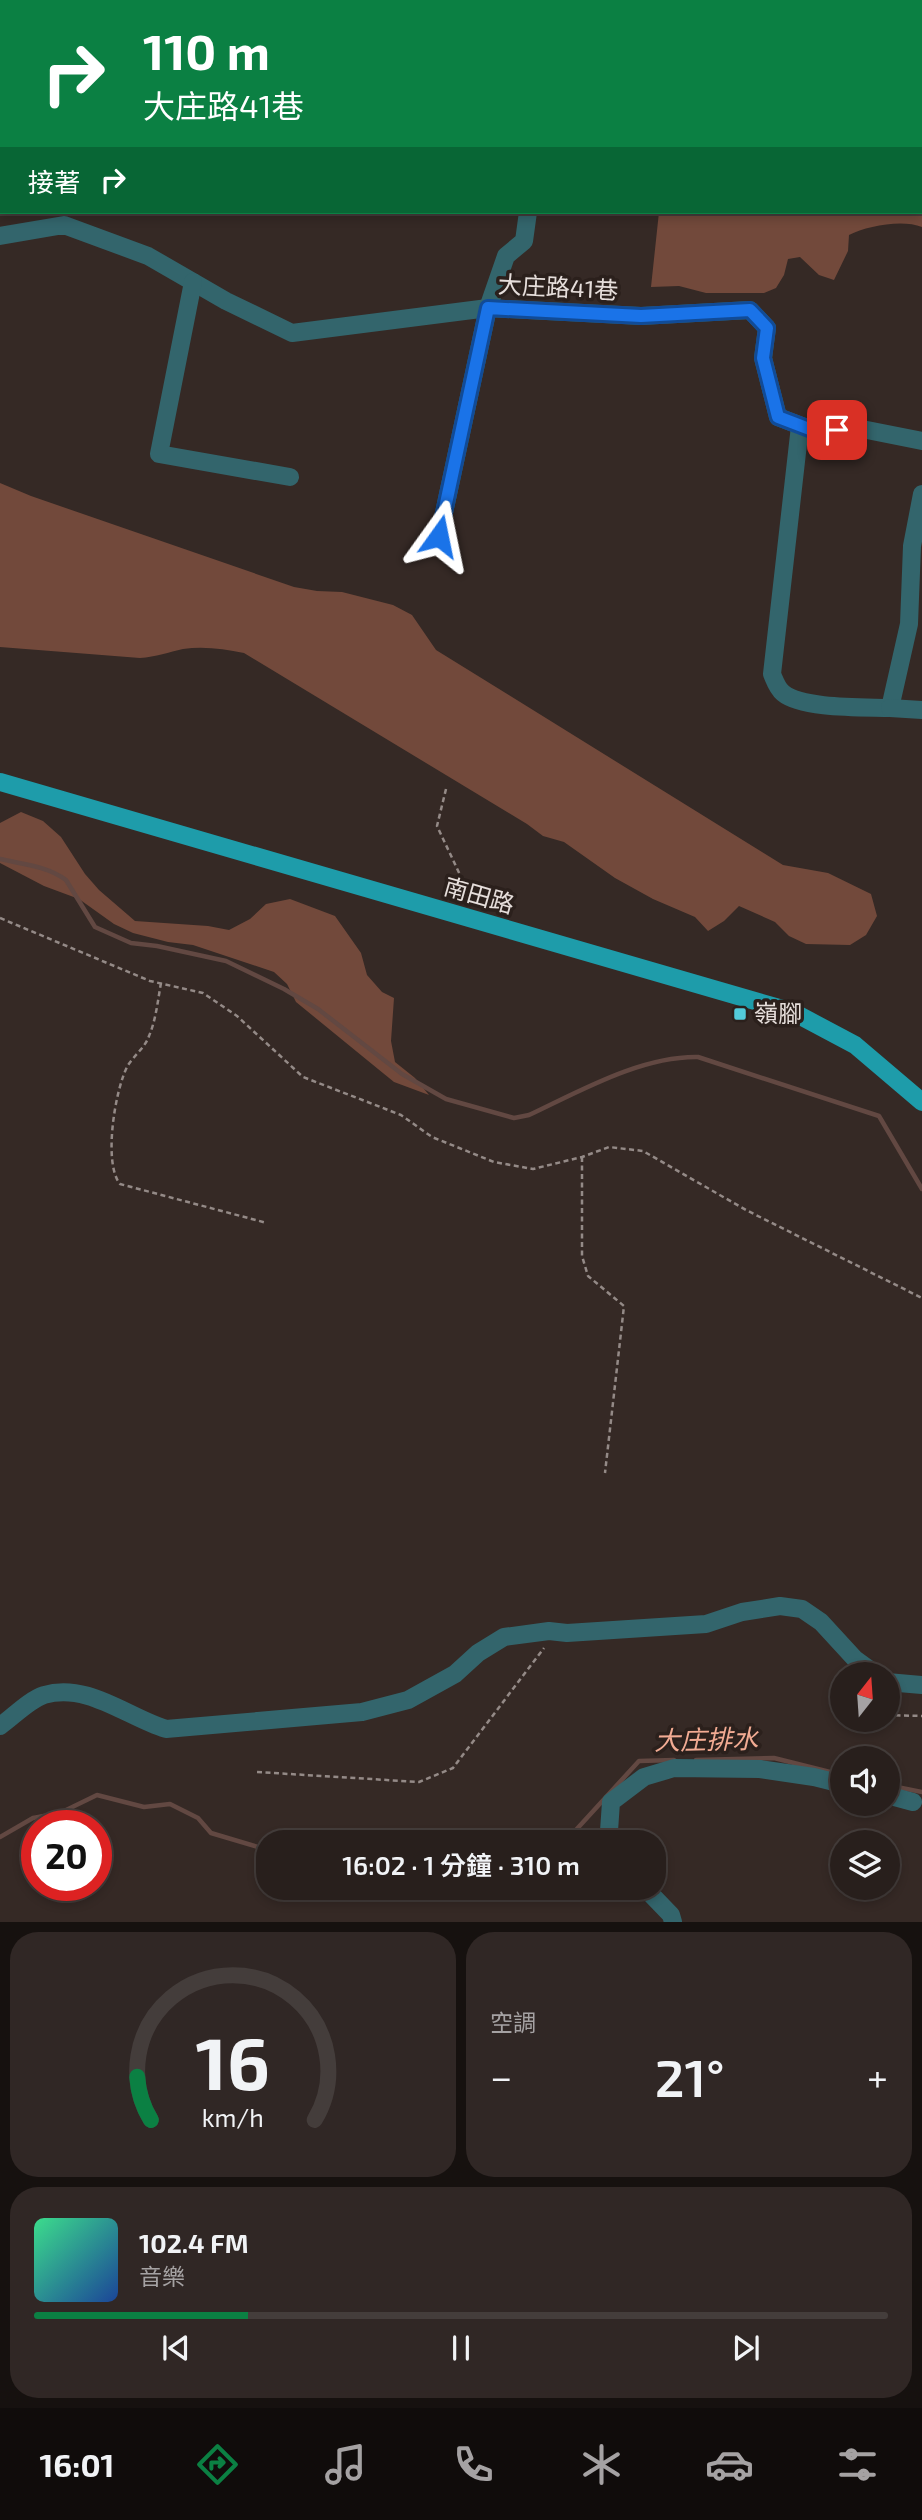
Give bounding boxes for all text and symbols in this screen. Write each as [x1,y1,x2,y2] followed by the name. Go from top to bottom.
[143,21,270,80] text: 110 m
[28,28,119,119] icon: right
[143,86,303,124] text: 大庄路41巷
[94,161,132,199] icon: right
[28,166,80,197] text: 接著
[497,269,619,304] street label: 大庄路41巷
[807,400,867,460] pin
[818,411,856,449] icon: arrive
[402,499,476,573] position arrow
[441,871,518,918] street label: 南田路
[754,998,802,1027] place label: 嶺腳
[732,1006,748,1022] marker: 嶺腳
[830,1662,900,1732] north arrow
[830,1662,900,1900] map controls
[654,1722,759,1755] water label: 大庄排水
[830,1746,900,1816] button: sound
[21,1810,112,1901] speed limit sign: 20
[830,1830,900,1900] button: layers
[342,1849,580,1880] text: 16:02 · 1 分鐘 · 310 m
[490,2008,536,2036] text: 空調
[196,2018,270,2106] text: 16
[655,2045,725,2107] text: 21°
[490,2053,512,2099] text: −
[867,2053,888,2099] text: +
[202,2102,264,2132] text: km/h
[139,2227,248,2258] text: 102.4 FM
[139,2262,185,2290] text: 音樂
[157,2329,195,2367] icon: previous
[442,2329,480,2367] icon: pause
[727,2329,765,2367] icon: next
[193,2440,242,2489] icon: directions
[321,2440,370,2489] icon: music
[449,2440,498,2489] icon: phone
[577,2440,626,2489] icon: climate
[705,2440,754,2489] icon: car
[833,2440,882,2489] icon: filters
[40,2445,114,2483] text: 16:01

